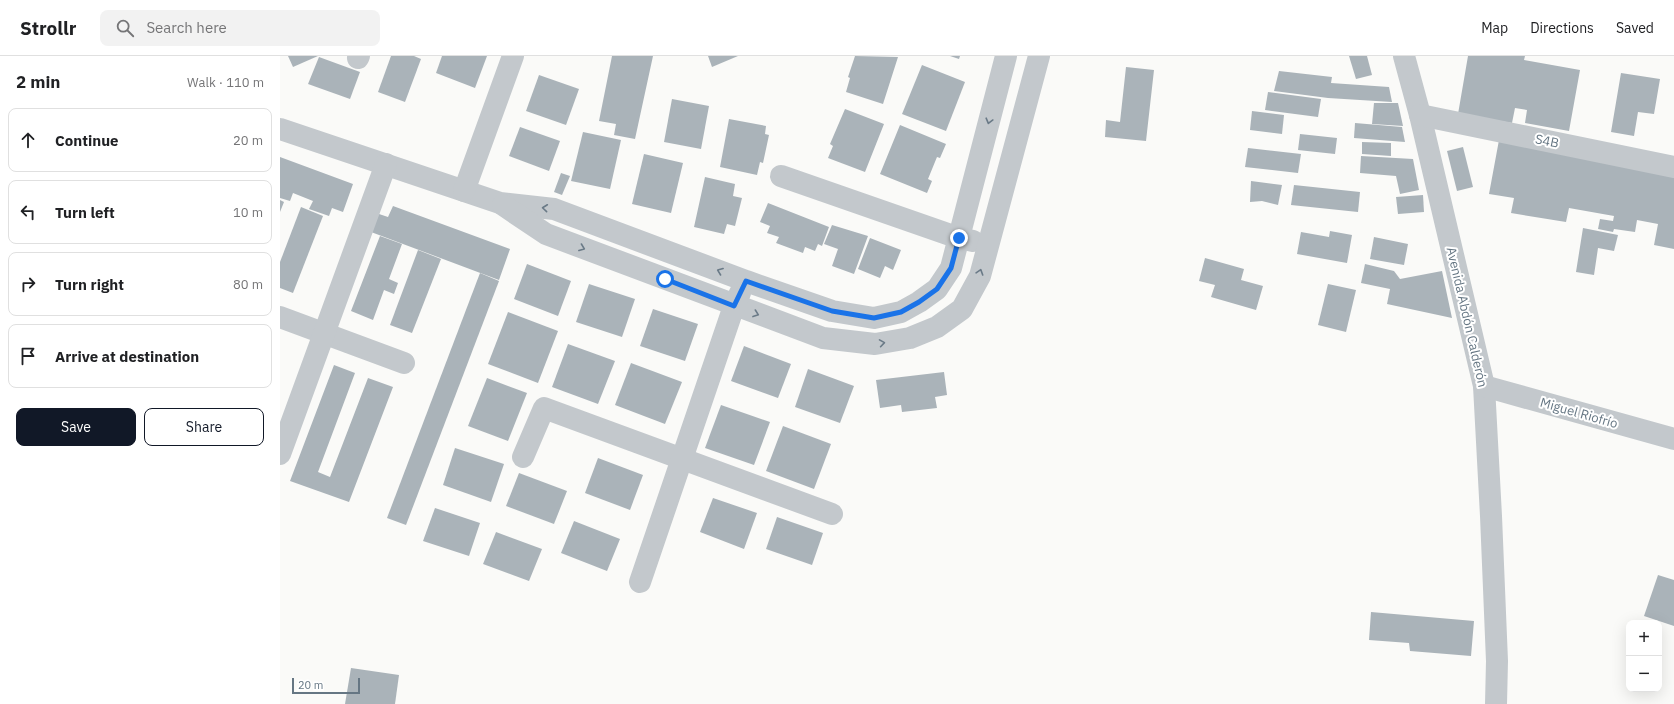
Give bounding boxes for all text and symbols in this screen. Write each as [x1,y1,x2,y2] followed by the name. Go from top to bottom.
[100,10,380,46] search box
[20,16,76,40] text: Strollr
[114,17,136,39] icon: search
[146,18,227,37] text: Search here
[1481,19,1508,37] text: Map
[1530,19,1594,37] text: Directions
[1616,19,1654,37] text: Saved
[16,71,60,93] text: 2 min
[187,74,264,91] text: Walk · 110 m
[986,118,994,124] one-way arrow
[17,129,39,151] icon: ahead
[1534,130,1560,152] street label: S4B
[55,131,119,150] text: Continue
[233,132,263,149] text: 20 m
[17,201,39,223] icon: left
[55,203,115,222] text: Turn left
[233,204,263,221] text: 10 m
[542,204,548,213] one-way arrow
[950,229,968,247] route end
[579,243,586,251] one-way arrow
[1443,245,1491,389] street label: Avenida Abdón Calderón
[716,268,723,276] one-way arrow
[975,269,984,276] one-way arrow
[656,270,674,288] route start
[17,273,39,295] icon: right
[55,275,124,294] text: Turn right
[233,276,263,293] text: 80 m
[753,309,760,318] one-way arrow
[879,339,885,348] one-way arrow
[17,345,39,367] icon: arrive
[55,347,199,366] text: Arrive at destination
[1538,394,1620,432] street label: Miguel Riofrío
[16,408,136,446] button: Save
[144,408,264,446] button: Share
[1626,620,1662,692] map controls
[1626,620,1662,656] button: +
[1626,656,1662,692] button: −
[292,676,360,695] scale bar
[298,678,323,692] text: 20 m

